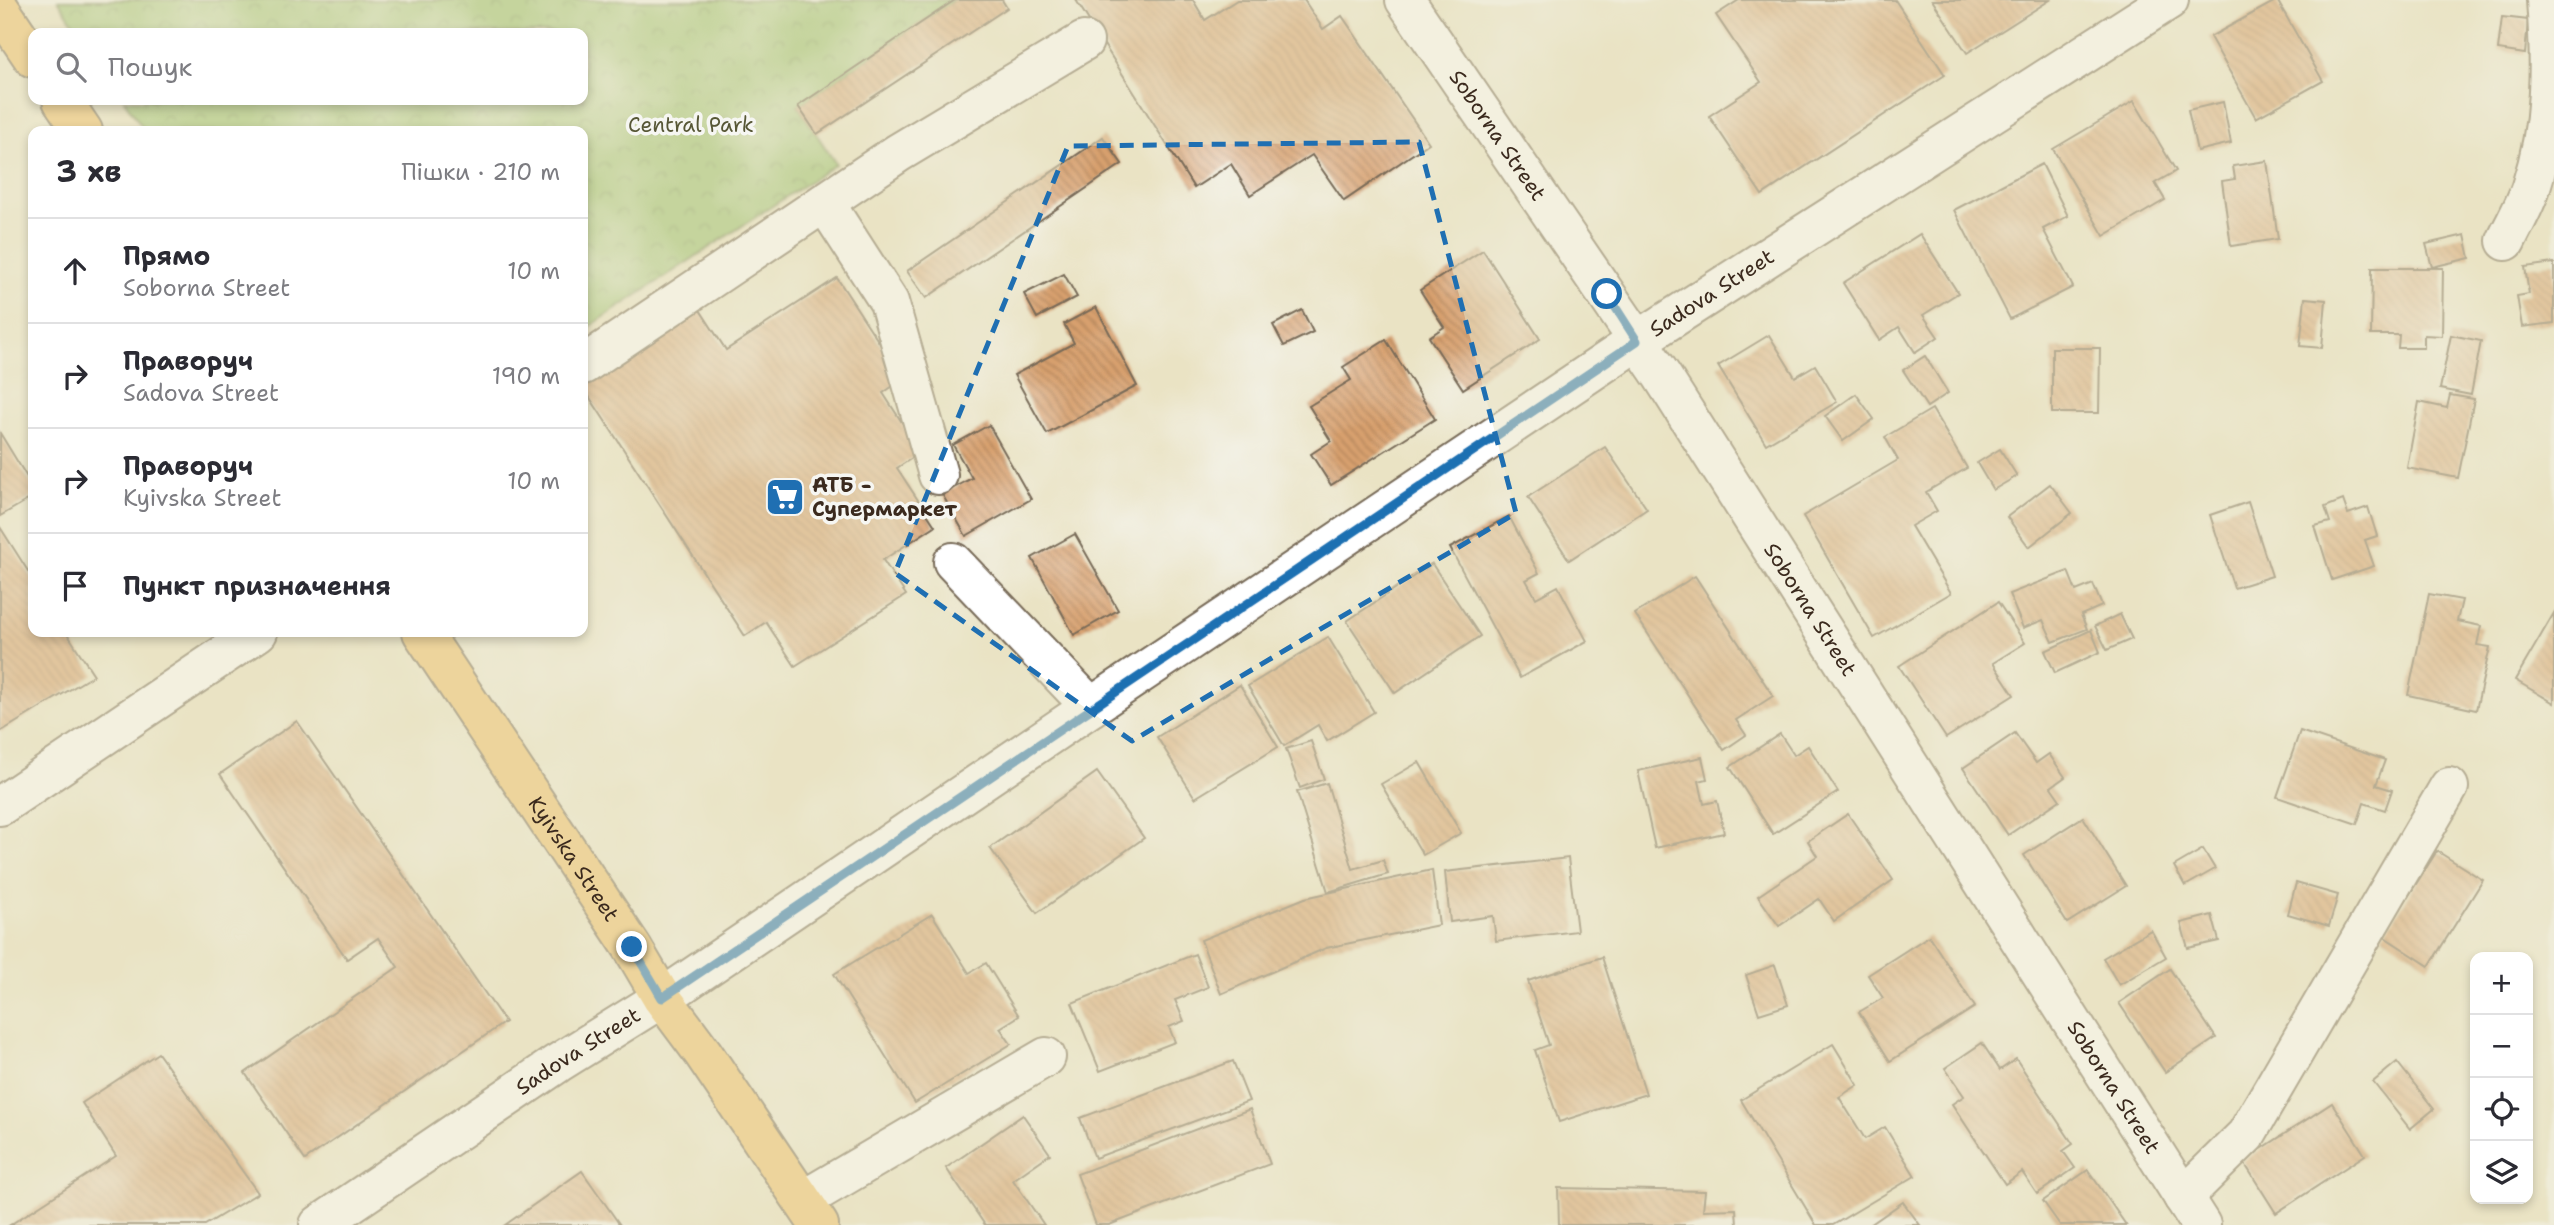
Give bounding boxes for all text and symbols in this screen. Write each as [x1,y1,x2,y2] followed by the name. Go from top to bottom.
[28,28,588,105] search box
[52,48,90,86] icon: search
[108,49,192,84] text: Пошук
[1443,64,1552,206] street label: Soborna Street
[628,111,754,139] park label: Central Park
[56,151,121,192] text: 3 хв
[401,157,560,187] text: Пішки · 210 m
[123,238,211,273] text: Прямо
[1644,243,1779,343] street label: Sadova Street
[56,252,94,290] icon: ahead
[507,256,560,286] text: 10 m
[123,273,290,303] text: Soborna Street
[1591,278,1622,309] route start
[123,343,253,378] text: Праворуч
[56,357,94,395] icon: right
[492,361,560,391] text: 190 m
[123,378,279,408] text: Sadova Street
[123,448,253,483] text: Праворуч
[56,462,94,500] icon: right
[507,466,560,496] text: 10 m
[812,471,958,523] place label: АТБ - Супермаркет
[764,476,806,518] supermarket icon: АТБ - Супермаркет
[123,483,281,513] text: Kyivska Street
[1757,537,1863,682] street label: Soborna Street
[56,567,94,605] icon: arrive
[123,568,391,603] text: Пункт призначення
[522,791,625,927] street label: Kyivska Street
[616,931,647,962] route end
[2470,952,2533,1204] map controls
[2470,952,2533,1015] button: +
[510,1001,646,1102] street label: Sadova Street
[2061,1015,2166,1159] street label: Soborna Street
[2470,1015,2533,1078] button: −
[2470,1078,2533,1141] button: locate
[2470,1141,2533,1204] button: layers

